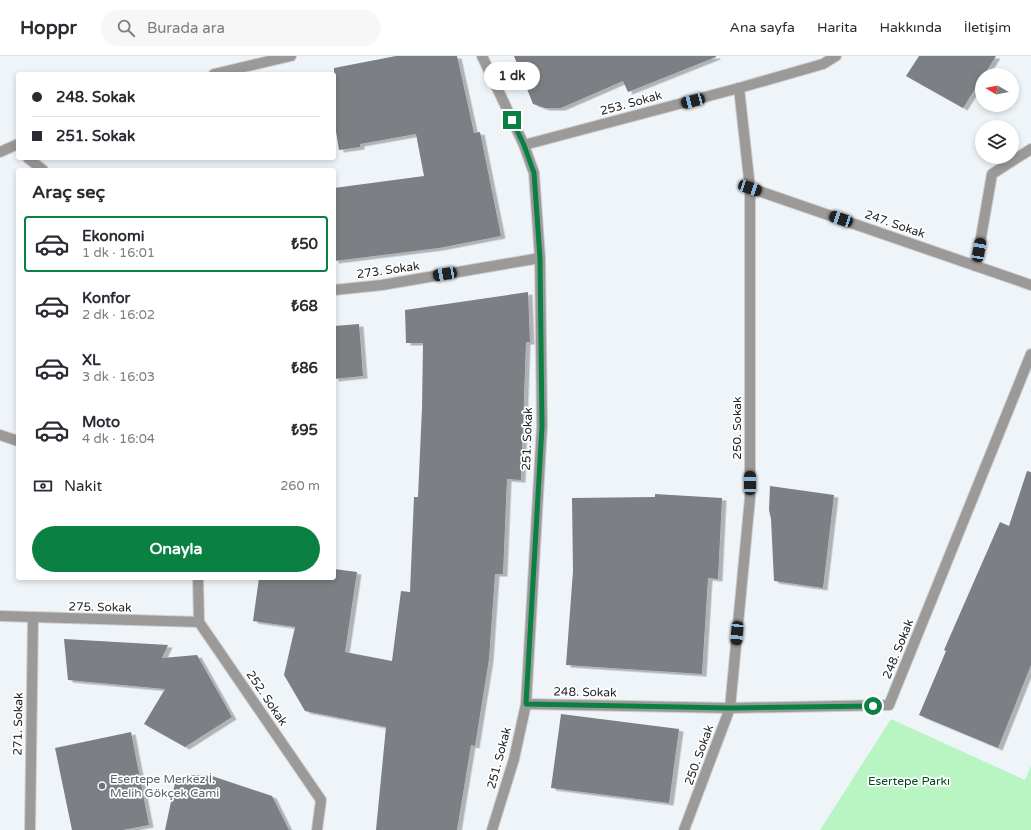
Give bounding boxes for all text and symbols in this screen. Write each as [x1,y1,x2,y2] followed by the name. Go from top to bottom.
[101,10,381,46] search box
[20,17,77,39] text: Hoppr
[115,17,137,39] icon: search
[147,19,225,37] text: Burada ara
[730,19,795,36] text: Ana sayfa
[817,19,857,36] text: Harita
[879,19,942,36] text: Hakkında
[964,19,1011,36] text: İletişim
[484,62,540,90] callout: 1 dk
[499,68,525,84] text: 1 dk
[975,68,1019,112] north arrow
[975,68,1019,164] map controls
[56,88,135,106] text: 248. Sokak
[599,88,664,118] street label: 253. Sokak
[680,92,706,110] car
[503,111,521,129] route end
[975,120,1019,164] button: layers
[56,127,135,145] text: 251. Sokak
[737,178,763,198] car
[32,181,105,203] text: Araç seç
[863,207,927,241] street label: 247. Sokak
[828,209,854,229] car
[34,226,70,262] icon: car
[82,227,145,245] text: Ekonomi
[291,235,318,253] text: ₺50
[971,237,987,263] car
[82,245,155,261] text: 1 dk · 16:01
[356,259,421,281] street label: 273. Sokak
[432,266,458,282] car
[34,288,70,324] icon: car
[82,289,130,307] text: Konfor
[291,297,318,315] text: ₺68
[82,307,155,323] text: 2 dk · 16:02
[34,350,70,386] icon: car
[82,351,101,369] text: XL
[291,359,318,377] text: ₺86
[82,369,155,385] text: 3 dk · 16:03
[730,396,744,460] street label: 250. Sokak
[519,407,535,471] street label: 251. Sokak
[34,412,70,448] icon: car
[82,413,120,431] text: Moto
[291,421,318,439] text: ₺95
[82,431,155,447] text: 4 dk · 16:04
[744,471,756,495] car
[32,475,54,497] icon: cash
[64,477,102,495] text: Nakit
[280,478,320,494] text: 260 m
[32,526,320,572] button: Onayla
[68,599,132,615] street label: 275. Sokak
[880,617,917,681] street label: 248. Sokak
[730,621,744,645] car
[244,668,291,729] street label: 252. Sokak
[553,684,617,700] street label: 248. Sokak
[10,692,26,756] street label: 271. Sokak
[864,697,882,715] route start
[682,722,717,787] street label: 250. Sokak
[484,725,514,790] street label: 251. Sokak
[110,772,219,800] place label: Esertepe Merkez İ. Melih Gökçek Cami
[868,774,950,788] park label: Esertepe Parkı
[97,781,107,791] marker: Esertepe Merkez İ. Melih Gökçek Cami

